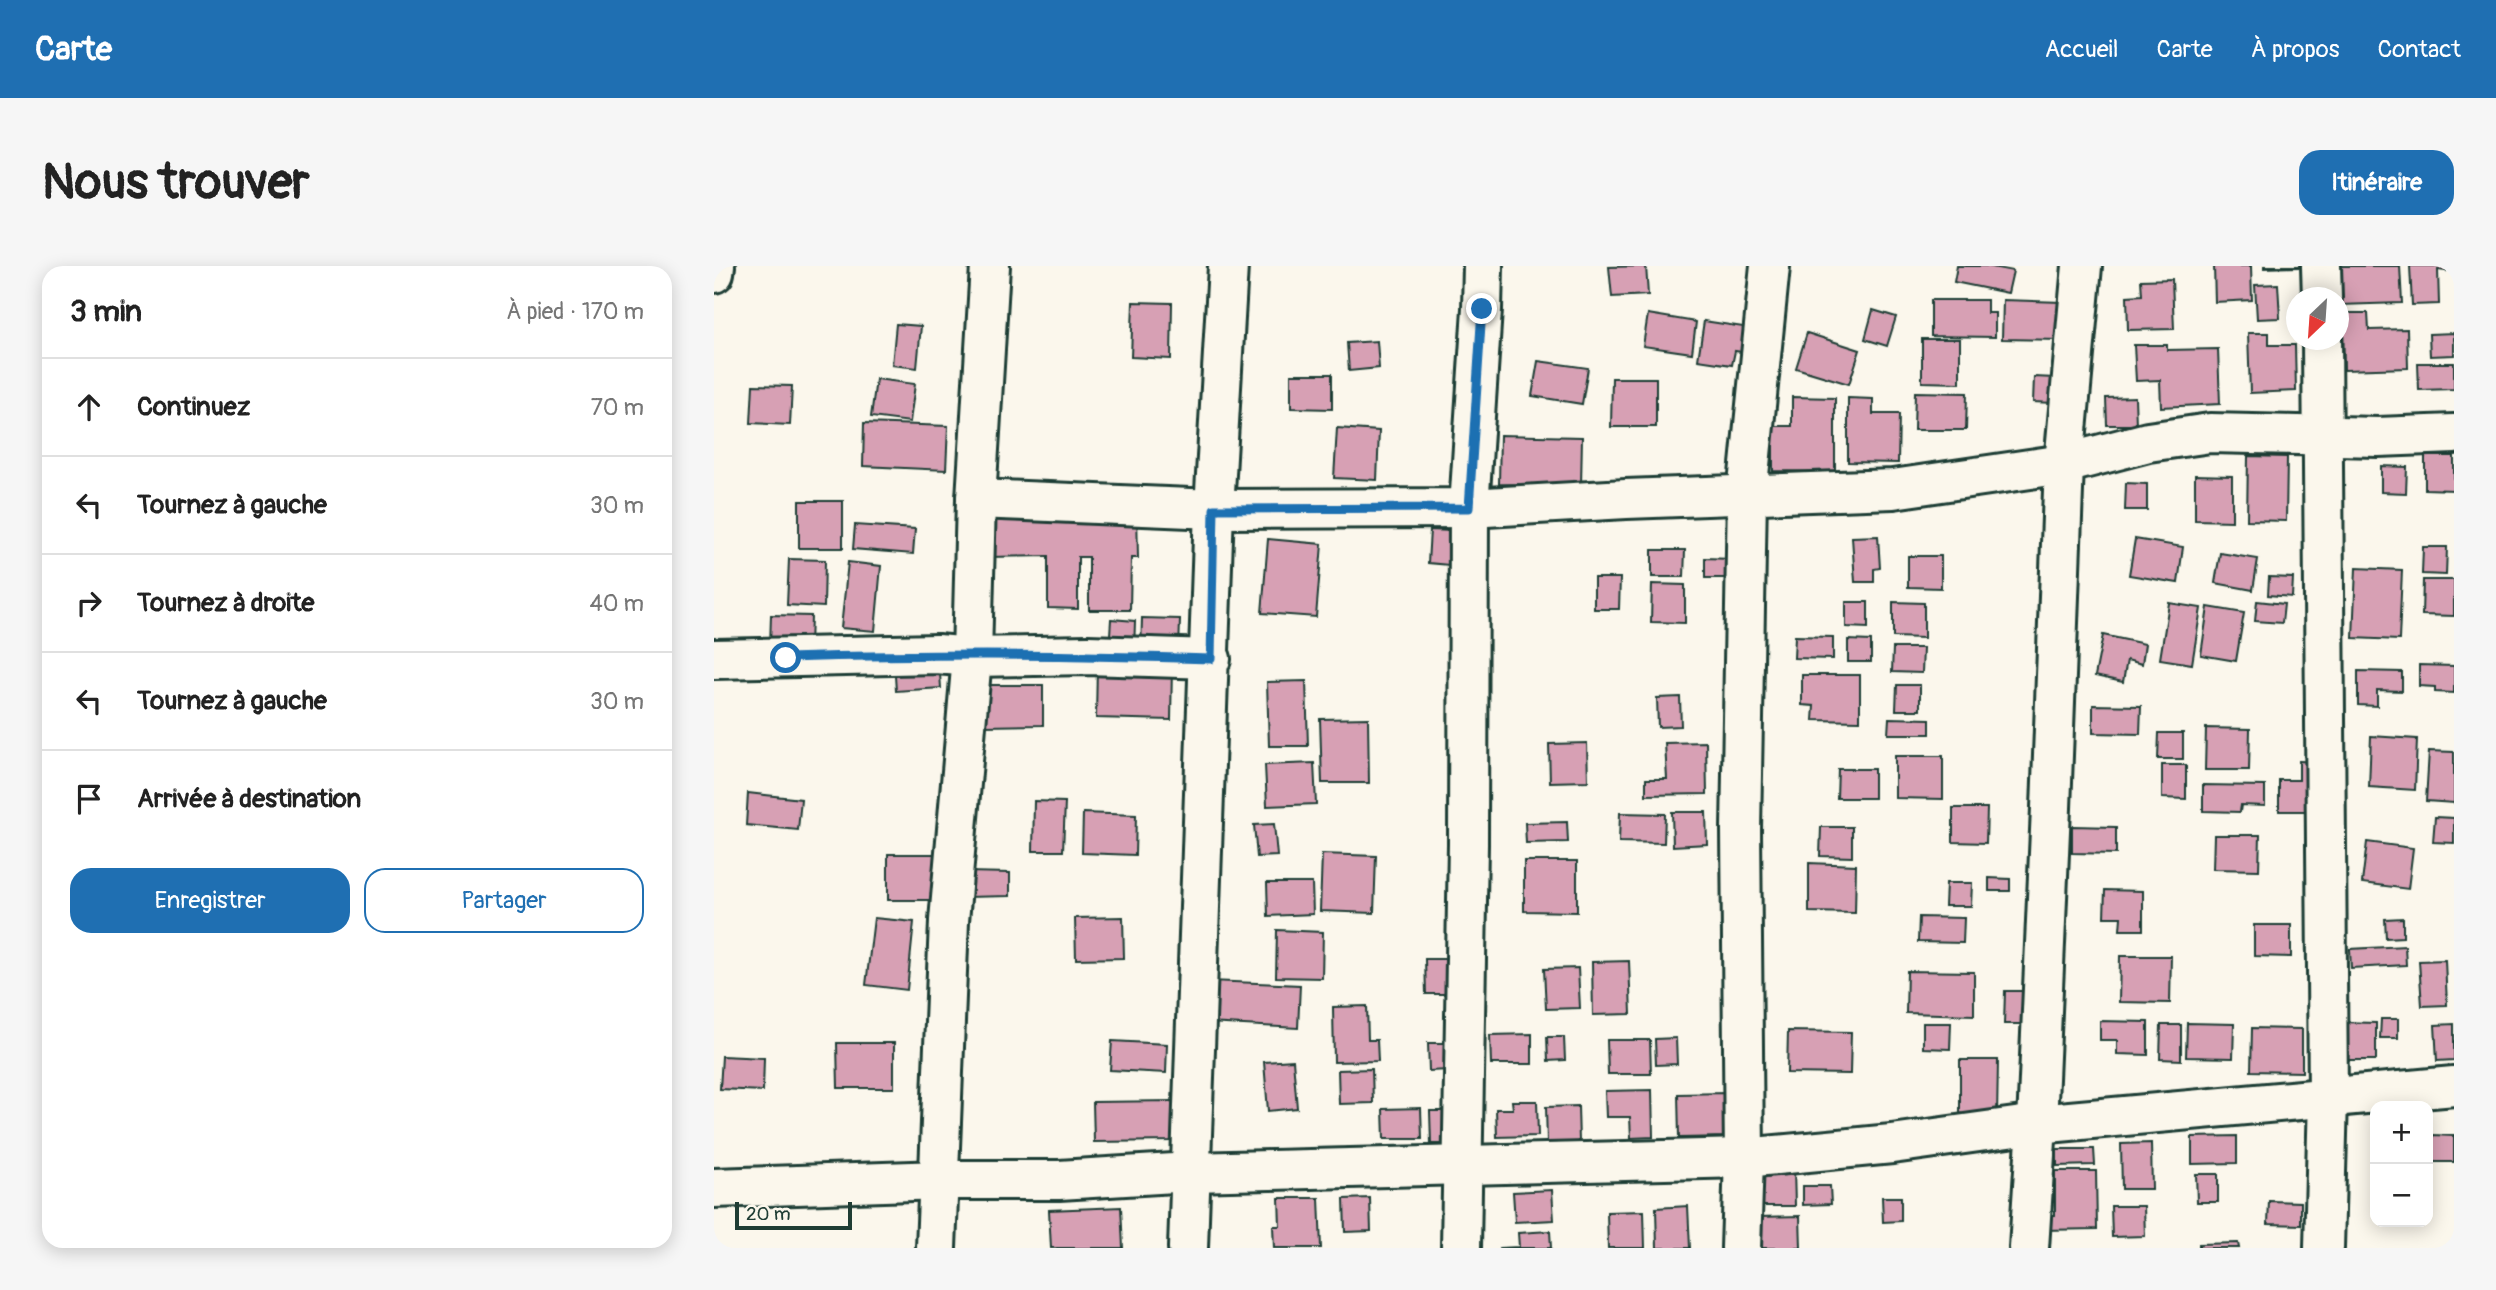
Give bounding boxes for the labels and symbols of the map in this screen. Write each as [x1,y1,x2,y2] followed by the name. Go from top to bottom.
[2286,287,2349,350] north arrow
[1466,293,1497,324] route end
[770,642,801,673] route start
[735,1199,852,1231] scale bar

